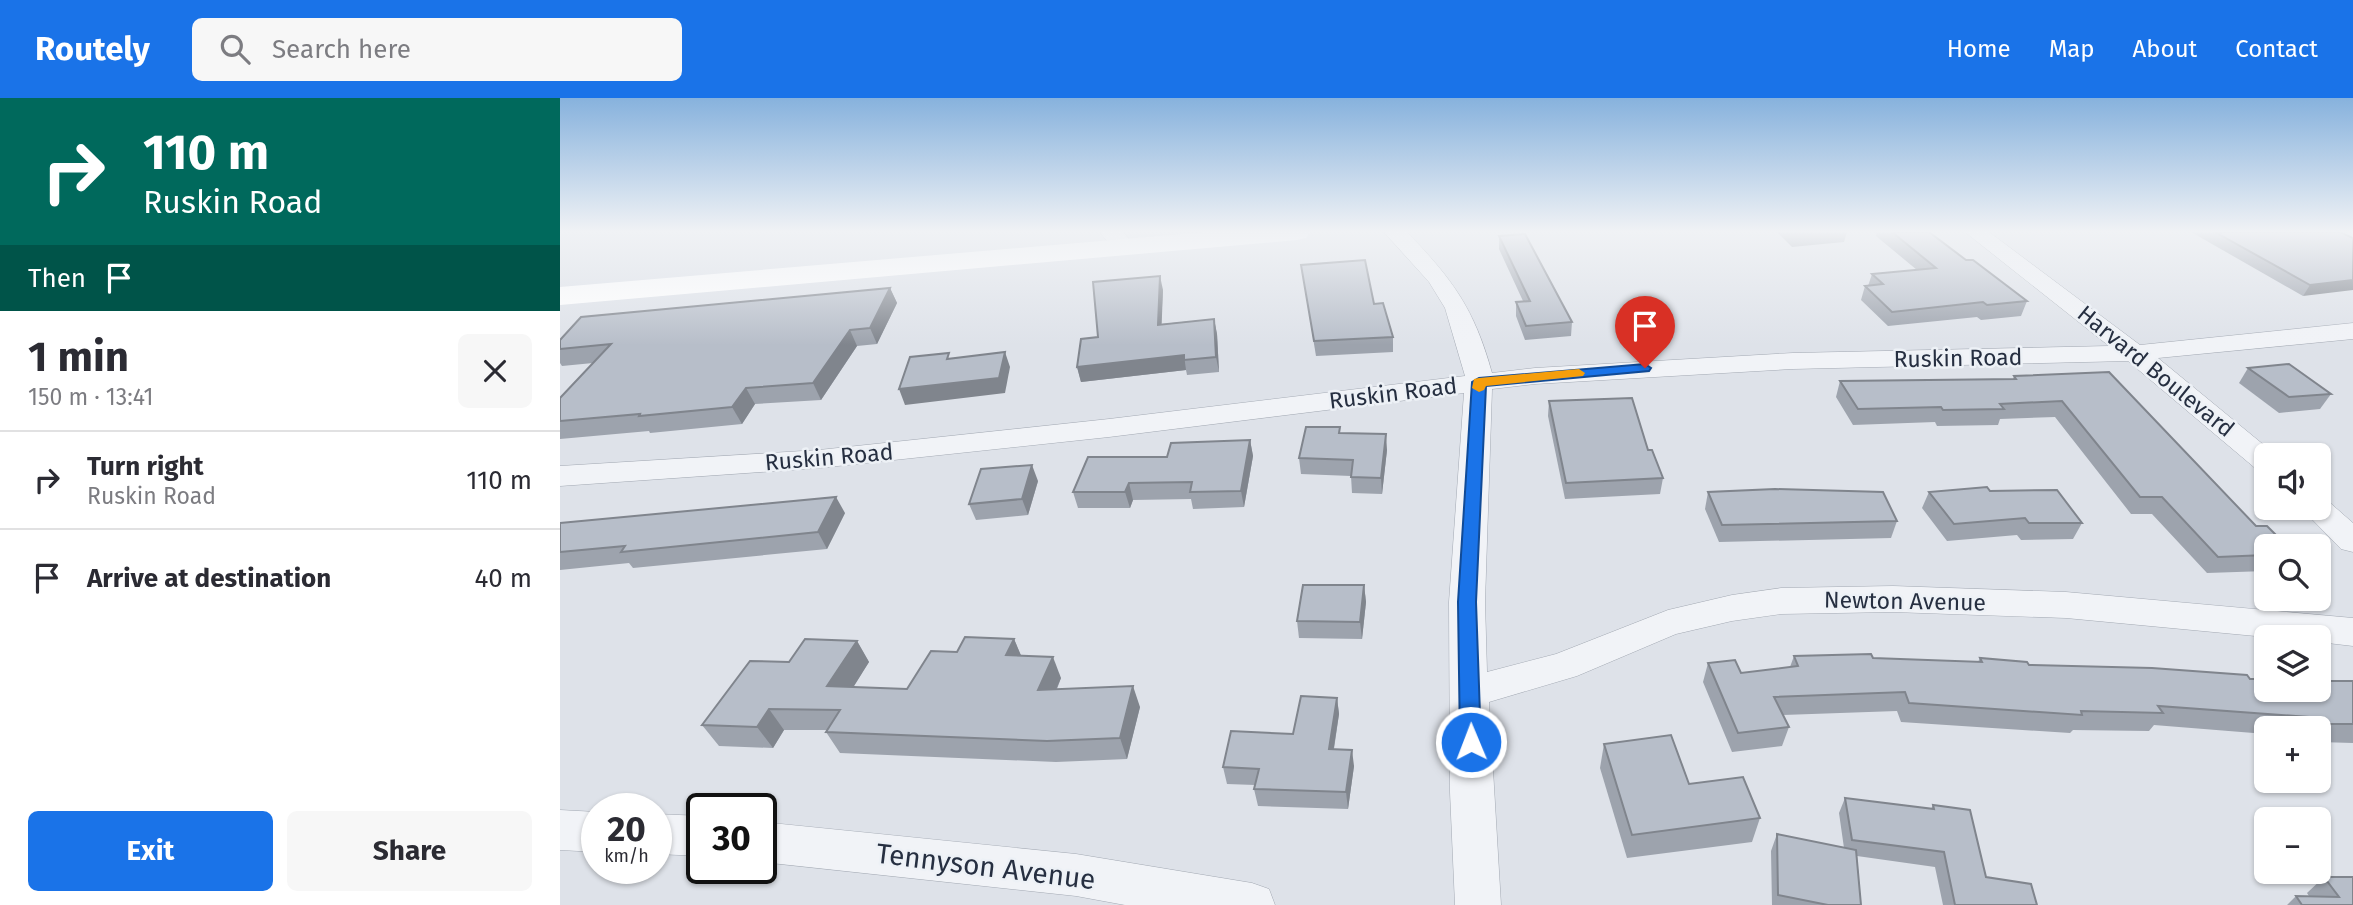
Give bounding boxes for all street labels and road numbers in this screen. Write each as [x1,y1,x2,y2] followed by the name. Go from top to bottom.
[2072,299,2240,443] street label: Harvard Boulevard
[1893,343,2023,373] street label: Ruskin Road
[1327,371,1459,415] street label: Ruskin Road
[764,437,894,477] street label: Ruskin Road
[1824,586,1986,616] street label: Newton Avenue
[874,837,1097,896] street label: Tennyson Avenue

